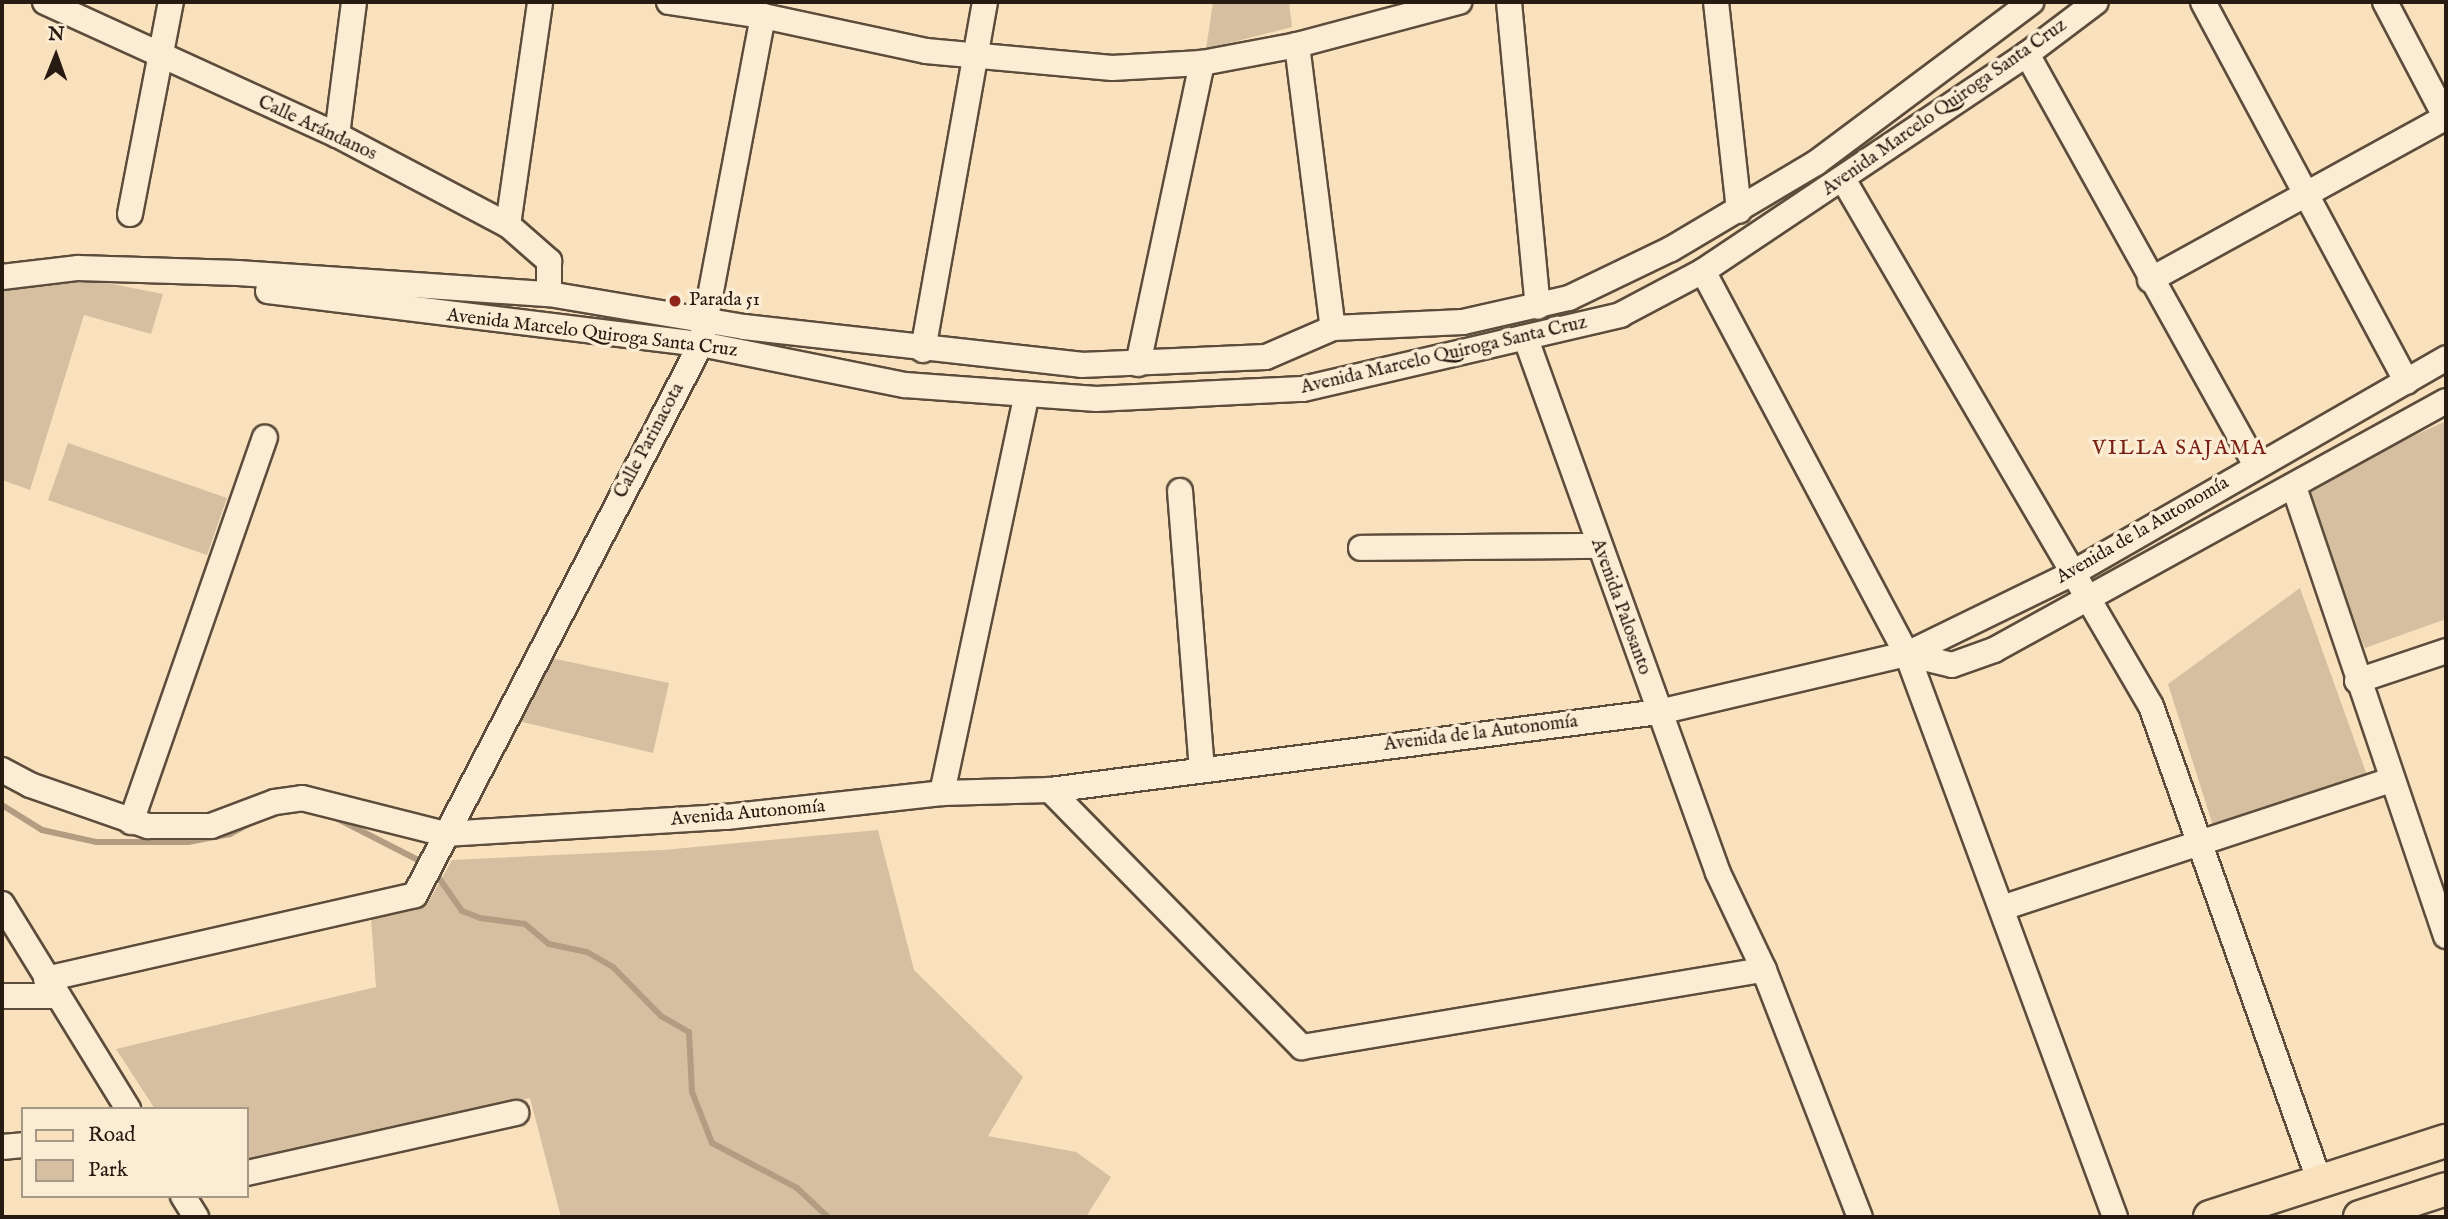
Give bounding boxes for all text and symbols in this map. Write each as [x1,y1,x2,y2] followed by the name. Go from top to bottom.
[1818,15,2072,201] street label: Avenida Marcelo Quiroga Santa Cruz
[21,21,91,91] north arrow
[48,23,65,47] text: N
[254,92,380,166] street label: Calle Arándanos
[689,290,760,312] place label: Parada 51
[667,293,683,309] marker: Parada 51
[445,305,739,363] street label: Avenida Marcelo Quiroga Santa Cruz
[1299,312,1589,400] street label: Avenida Marcelo Quiroga Santa Cruz
[610,379,690,503] street label: Calle Parinacota
[2093,436,2267,462] district label: VILLA SAJAMA
[2053,472,2233,590] street label: Avenida de la Autonomía
[1585,536,1655,678] street label: Avenida Palosanto
[1383,711,1579,757] street label: Avenida de la Autonomía
[670,796,826,832] street label: Avenida Autonomía
[21,1107,248,1198] legend
[88,1122,135,1149] text: Road
[88,1157,128,1184] text: Park

